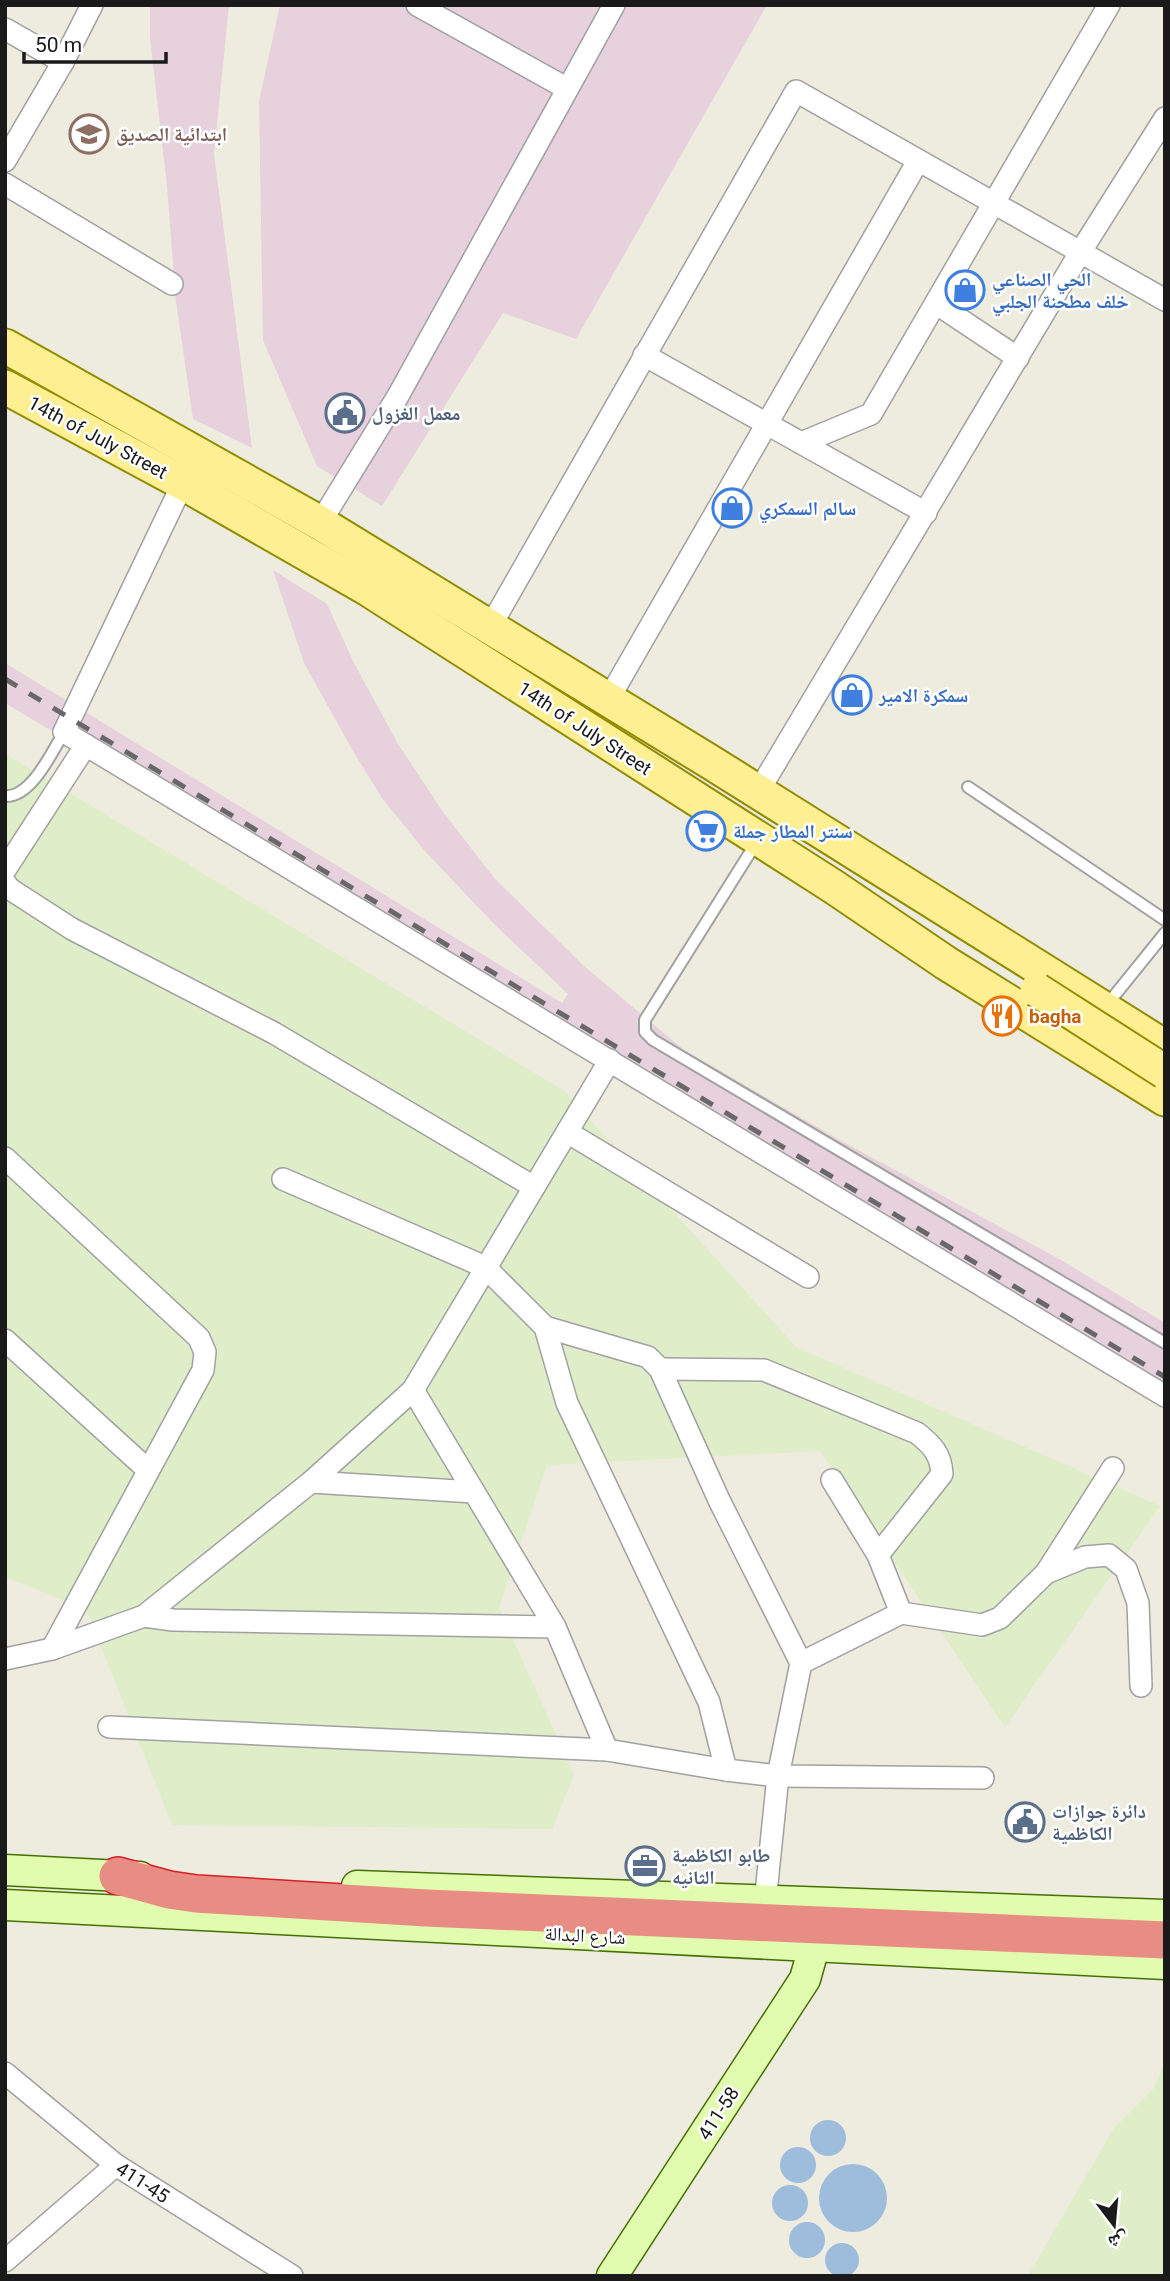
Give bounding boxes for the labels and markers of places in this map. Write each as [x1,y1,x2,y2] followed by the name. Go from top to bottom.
[68,113,110,155] school or university icon: ابتدائية الصديق
[116,123,227,146] place label: ابتدائية الصديق
[992,268,1129,317] place label: الحي الصناعي خلف مطحنة الجلبي
[944,269,986,311] shop icon: الحي الصناعي خلف مطحنة الجلبي
[324,392,366,434] public building icon: معمل الغزول
[372,402,460,425] place label: معمل الغزول
[711,487,753,529] shop icon: سالم السمكري
[759,497,856,524] place label: سالم السمكري
[831,674,873,716] shop icon: سمكرة الامير
[878,684,968,707] place label: سمكرة الامير
[685,810,727,852] supermarket icon: سنتر المطار جملة
[733,820,853,843] place label: سنتر المطار جملة
[981,995,1023,1037] restaurant icon: bagha
[1029,1005,1082,1028] place label: bagha
[1052,1800,1146,1845] place label: دائرة جوازات الكاظمية
[1004,1801,1046,1843] public building icon: دائرة جوازات الكاظمية
[672,1844,770,1889] place label: طابو الكاظمية الثانيه
[624,1845,666,1887] office icon: طابو الكاظمية الثانيه

